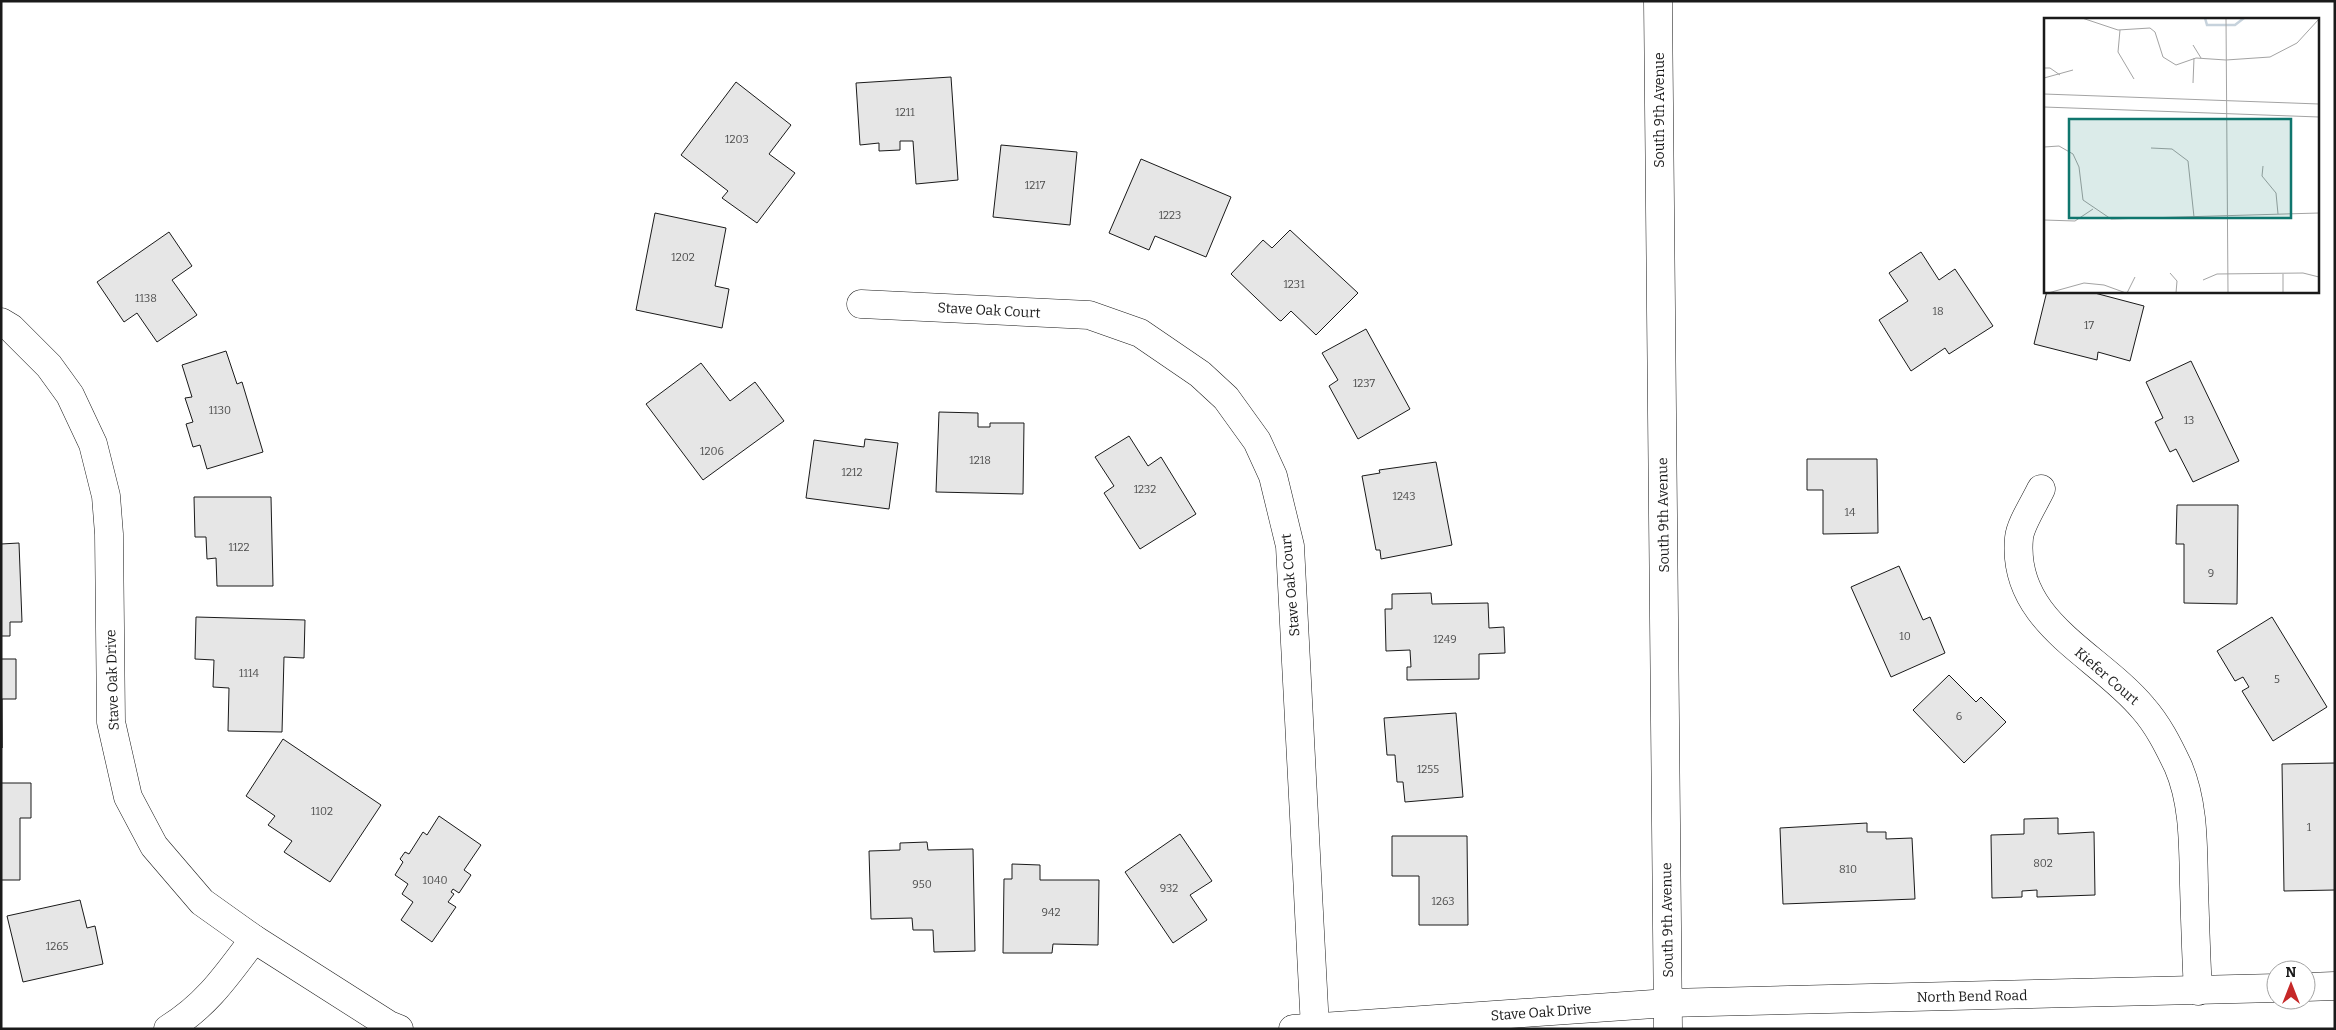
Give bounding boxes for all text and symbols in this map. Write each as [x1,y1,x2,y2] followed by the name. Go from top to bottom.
[2044,18,2318,292] inset map
[1651,52,1668,168] street label: South 9th Avenue
[895,106,915,119] house number: 1211
[725,133,749,146] house number: 1203
[1025,179,1046,192] house number: 1217
[1159,209,1181,222] house number: 1223
[671,251,695,264] house number: 1202
[1283,278,1305,291] house number: 1231
[135,292,157,305] house number: 1138
[937,299,1041,322] street label: Stave Oak Court
[1932,305,1944,318] house number: 18
[2084,319,2094,332] house number: 17
[1353,377,1376,390] house number: 1237
[209,404,231,417] house number: 1130
[2184,414,2194,427] house number: 13
[700,445,724,458] house number: 1206
[969,454,991,467] house number: 1218
[1654,457,1673,573] street label: South 9th Avenue
[842,466,862,479] house number: 1212
[1134,483,1156,496] house number: 1232
[1392,490,1416,503] house number: 1243
[1845,506,1856,519] house number: 14
[1278,533,1303,637] street label: Stave Oak Court
[229,541,249,554] house number: 1122
[2208,567,2214,580] house number: 9
[102,629,123,731] street label: Stave Oak Drive
[1899,630,1911,643] house number: 10
[1433,633,1457,646] house number: 1249
[2071,644,2142,709] street label: Kiefer Court
[239,667,259,680] house number: 1114
[2274,673,2280,686] house number: 5
[1956,710,1962,723] house number: 6
[1417,763,1439,776] house number: 1255
[311,805,333,818] house number: 1102
[2307,821,2312,834] house number: 1
[2033,857,2053,870] house number: 802
[1658,862,1677,978] street label: South 9th Avenue
[1839,863,1857,876] house number: 810
[423,874,448,887] house number: 1040
[912,878,932,891] house number: 950
[1160,882,1178,895] house number: 932
[1431,895,1455,908] house number: 1263
[1042,906,1060,919] house number: 942
[46,940,68,953] house number: 1265
[2266,960,2316,1010] north arrow
[2286,964,2297,981] text: N
[1916,987,2028,1006] street label: North Bend Road
[1490,1000,1592,1025] street label: Stave Oak Drive

